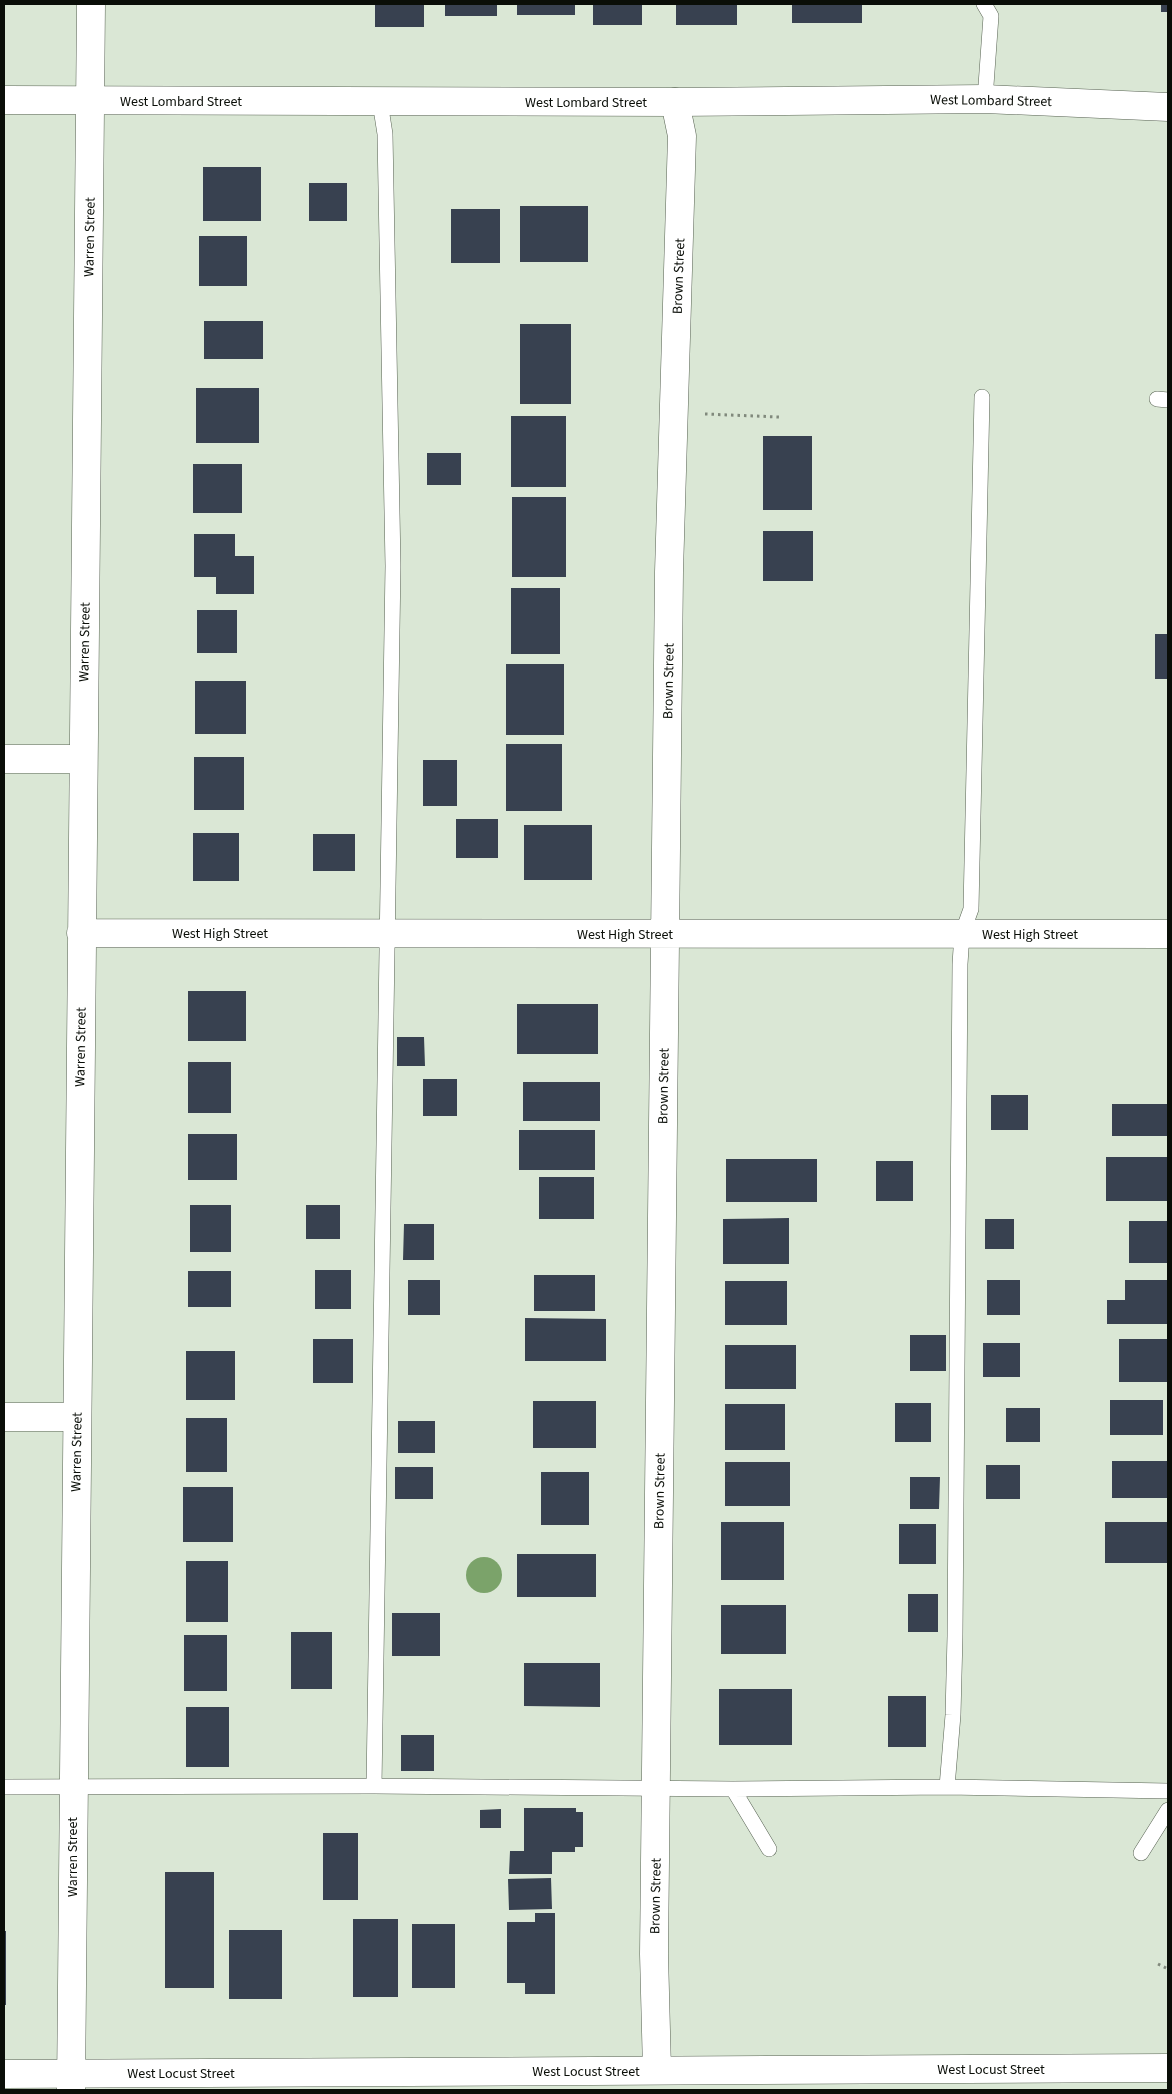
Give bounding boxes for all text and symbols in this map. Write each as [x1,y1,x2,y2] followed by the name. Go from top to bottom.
[930,90,1052,112] street label: West Lombard Street
[120,92,242,112] street label: West Lombard Street
[525,93,647,113] street label: West Lombard Street
[79,197,101,277] street label: Warren Street
[668,237,690,314] street label: Brown Street
[74,602,96,682] street label: Warren Street
[658,643,680,719] street label: Brown Street
[172,924,268,944] street label: West High Street
[577,925,673,945] street label: West High Street
[982,925,1078,945] street label: West High Street
[70,1007,92,1087] street label: Warren Street
[653,1048,675,1124] street label: Brown Street
[66,1412,88,1492] street label: Warren Street
[649,1453,671,1529] street label: Brown Street
[63,1817,83,1897] street label: Warren Street
[645,1858,667,1934] street label: Brown Street
[937,2060,1045,2080] street label: West Locust Street
[532,2062,640,2082] street label: West Locust Street
[127,2064,235,2084] street label: West Locust Street

